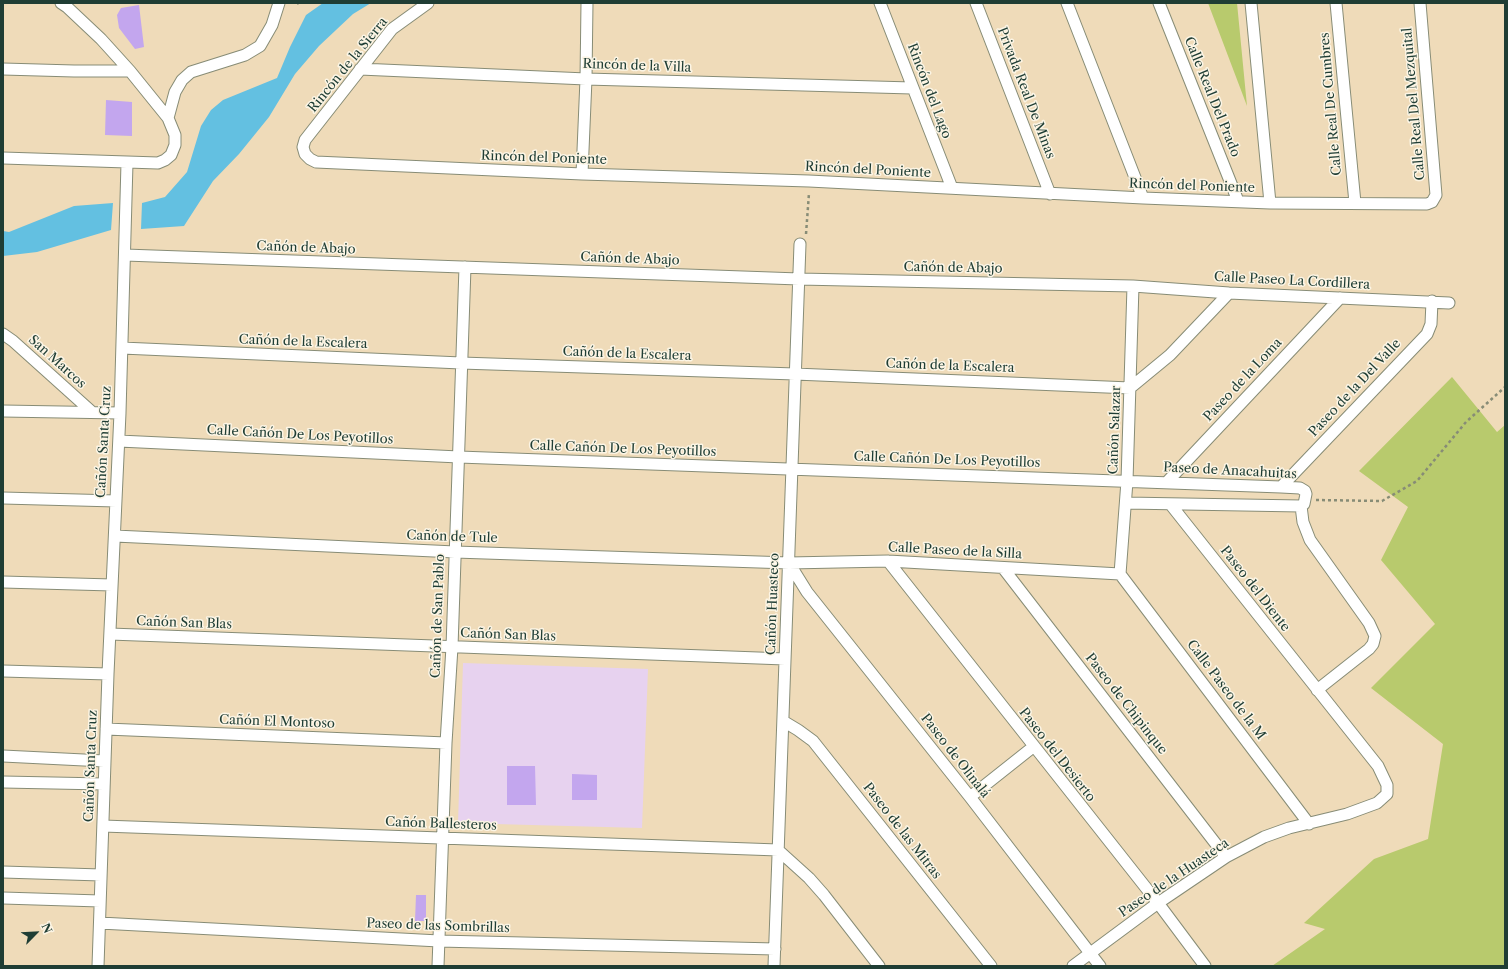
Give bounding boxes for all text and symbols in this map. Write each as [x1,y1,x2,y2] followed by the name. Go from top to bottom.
[305,14,391,116] street label: Rincón de la Sierra
[994,25,1058,161] street label: Privada Real De Minas
[1400,27,1428,181] street label: Calle Real Del Mezquital
[1317,32,1345,176] street label: Calle Real De Cumbres
[1181,35,1243,159] street label: Calle Real Del Prado
[904,41,954,141] street label: Rincón del Lago
[582,56,692,76] street label: Rincón de la Villa
[481,148,607,168] street label: Rincón del Poniente
[805,159,931,181] street label: Rincón del Poniente
[1129,176,1255,196] street label: Rincón del Poniente
[256,238,356,258] street label: Cañón de Abajo
[580,249,680,269] street label: Cañón de Abajo
[903,259,1003,277] street label: Cañón de Abajo
[1214,269,1370,293] street label: Calle Paseo La Cordillera
[25,332,89,392] street label: San Marcos
[238,332,368,352] street label: Cañón de la Escalera
[1200,335,1286,425] street label: Paseo de la Loma
[1306,336,1404,440] street label: Paseo de la Del Valle
[562,344,692,364] street label: Cañón de la Escalera
[885,356,1015,376] street label: Cañón de la Escalera
[1106,385,1124,475] street label: Cañón Salazar
[93,386,115,498] street label: Cañón Santa Cruz
[206,422,394,448] street label: Calle Cañón De Los Peyotillos
[529,438,717,460] street label: Calle Cañón De Los Peyotillos
[853,449,1041,471] street label: Calle Cañón De Los Peyotillos
[1163,460,1297,482] street label: Paseo de Anacahuitas
[406,528,498,546] street label: Cañón de Tule
[888,540,1022,562] street label: Calle Paseo de la Silla
[1217,543,1293,635] street label: Paseo del Diente
[763,553,783,655] street label: Cañón Huasteco
[428,554,448,678] street label: Cañón de San Pablo
[136,614,232,632] street label: Cañón San Blas
[460,626,556,644] street label: Cañón San Blas
[1183,637,1269,743] street label: Calle Paseo de la M
[1082,650,1170,758] street label: Paseo de Chipinque
[1015,705,1099,805] street label: Paseo del Desierto
[81,710,101,822] street label: Cañón Santa Cruz
[917,711,993,801] street label: Paseo de Olinalá
[219,712,335,732] street label: Cañón El Montoso
[860,780,944,882] street label: Paseo de las Mitras
[385,814,497,834] street label: Cañón Ballesteros
[1116,835,1232,921] street label: Paseo de la Huasteca
[16,913,56,953] north arrow
[366,916,510,936] street label: Paseo de las Sombrillas
[39,921,55,935] text: N

